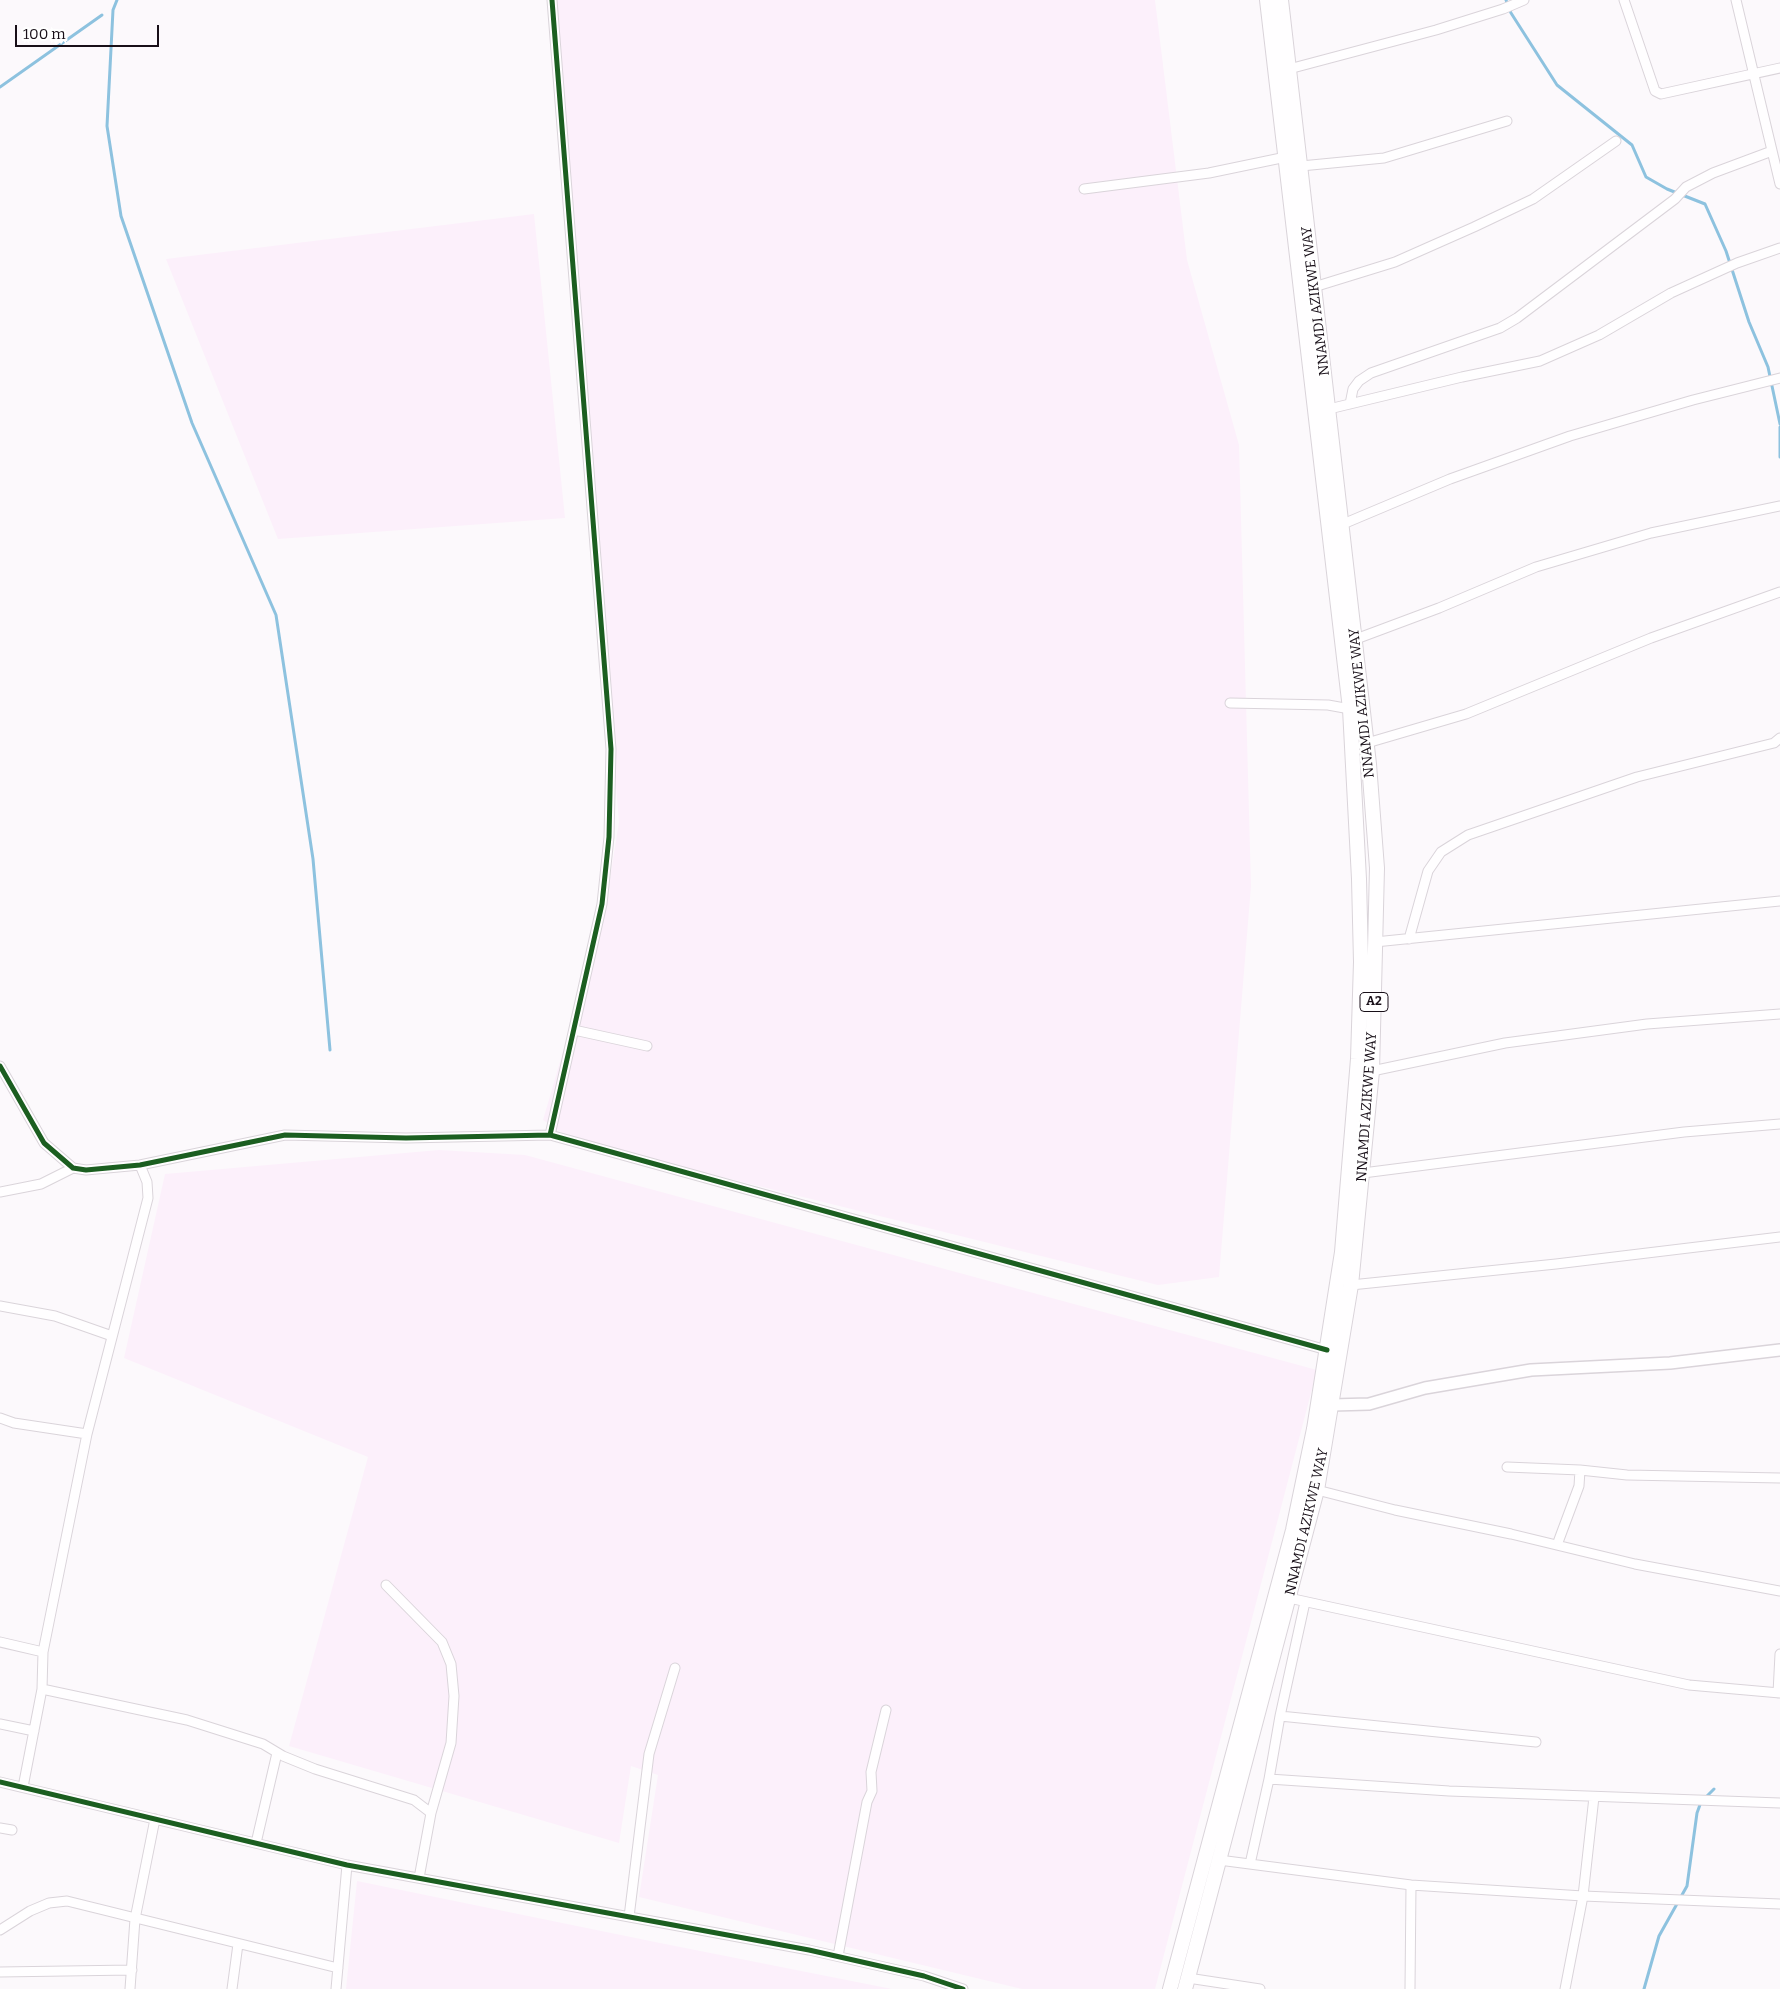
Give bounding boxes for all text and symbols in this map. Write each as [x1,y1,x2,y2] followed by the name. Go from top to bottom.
[18,15,161,47] scale bar
[23,25,66,43] text: 100 m
[1298,225,1334,377] street label: NNAMDI AZIKWE WAY
[1346,627,1378,779] street label: NNAMDI AZIKWE WAY
[1360,992,1388,1012] road number: A2
[1353,1031,1381,1183] street label: NNAMDI AZIKWE WAY
[1282,1447,1332,1597] street label: NNAMDI AZIKWE WAY

